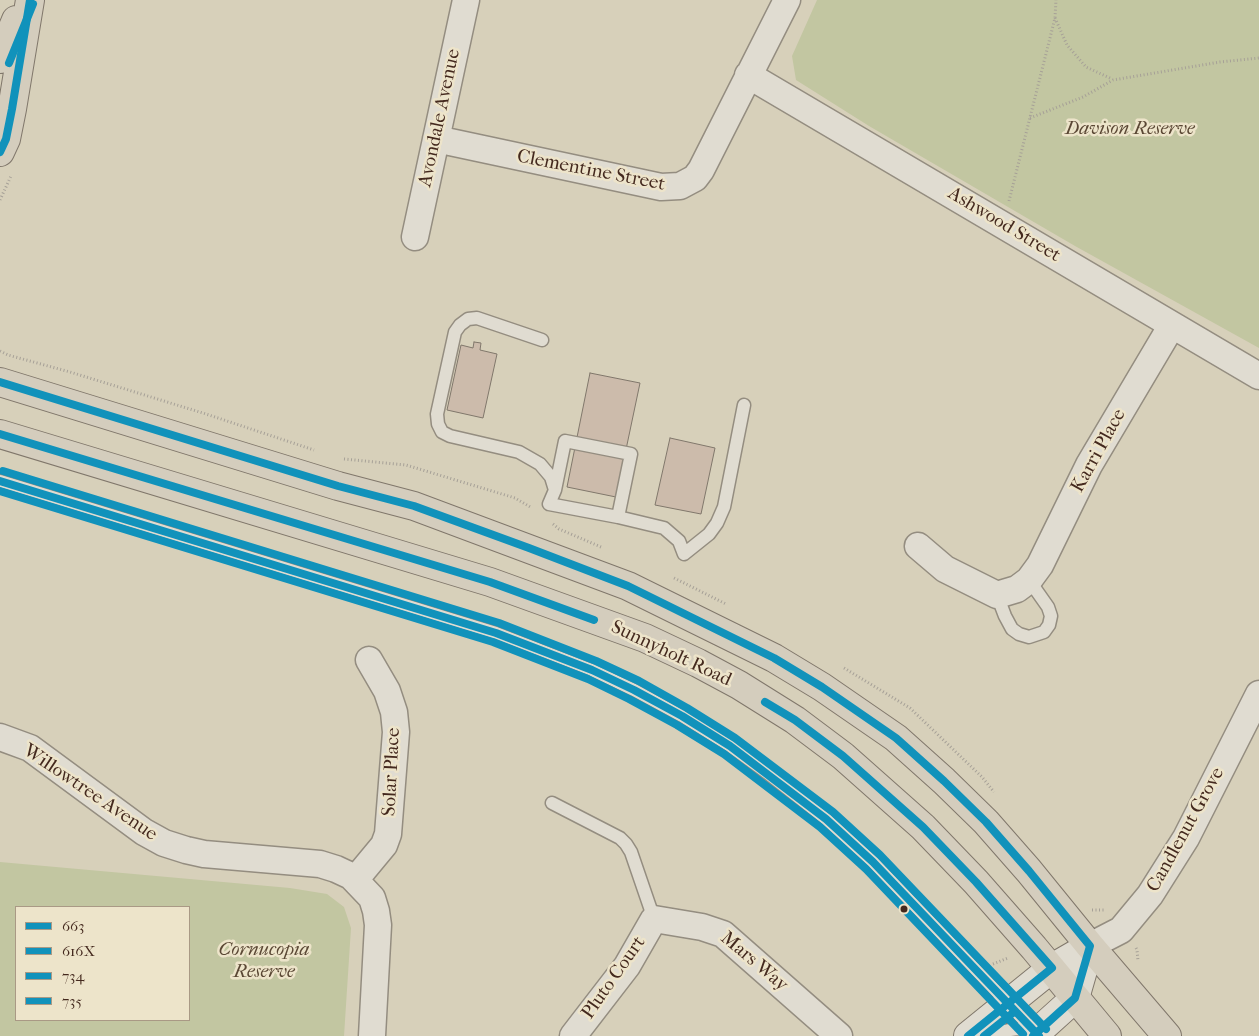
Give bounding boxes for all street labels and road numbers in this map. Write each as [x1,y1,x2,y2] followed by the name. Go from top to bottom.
[414,47,466,189] street label: Avondale Avenue
[515,145,667,197] street label: Clementine Street
[944,182,1064,268] street label: Ashwood Street
[1067,405,1131,497] street label: Karri Place
[607,616,735,692] street label: Sunnyholt Road
[378,727,406,817] street label: Solar Place
[19,740,161,846] street label: Willowtree Avenue
[1142,764,1230,896] street label: Candlenut Grove
[716,927,792,997] street label: Mars Way
[577,932,651,1024] street label: Pluto Court

